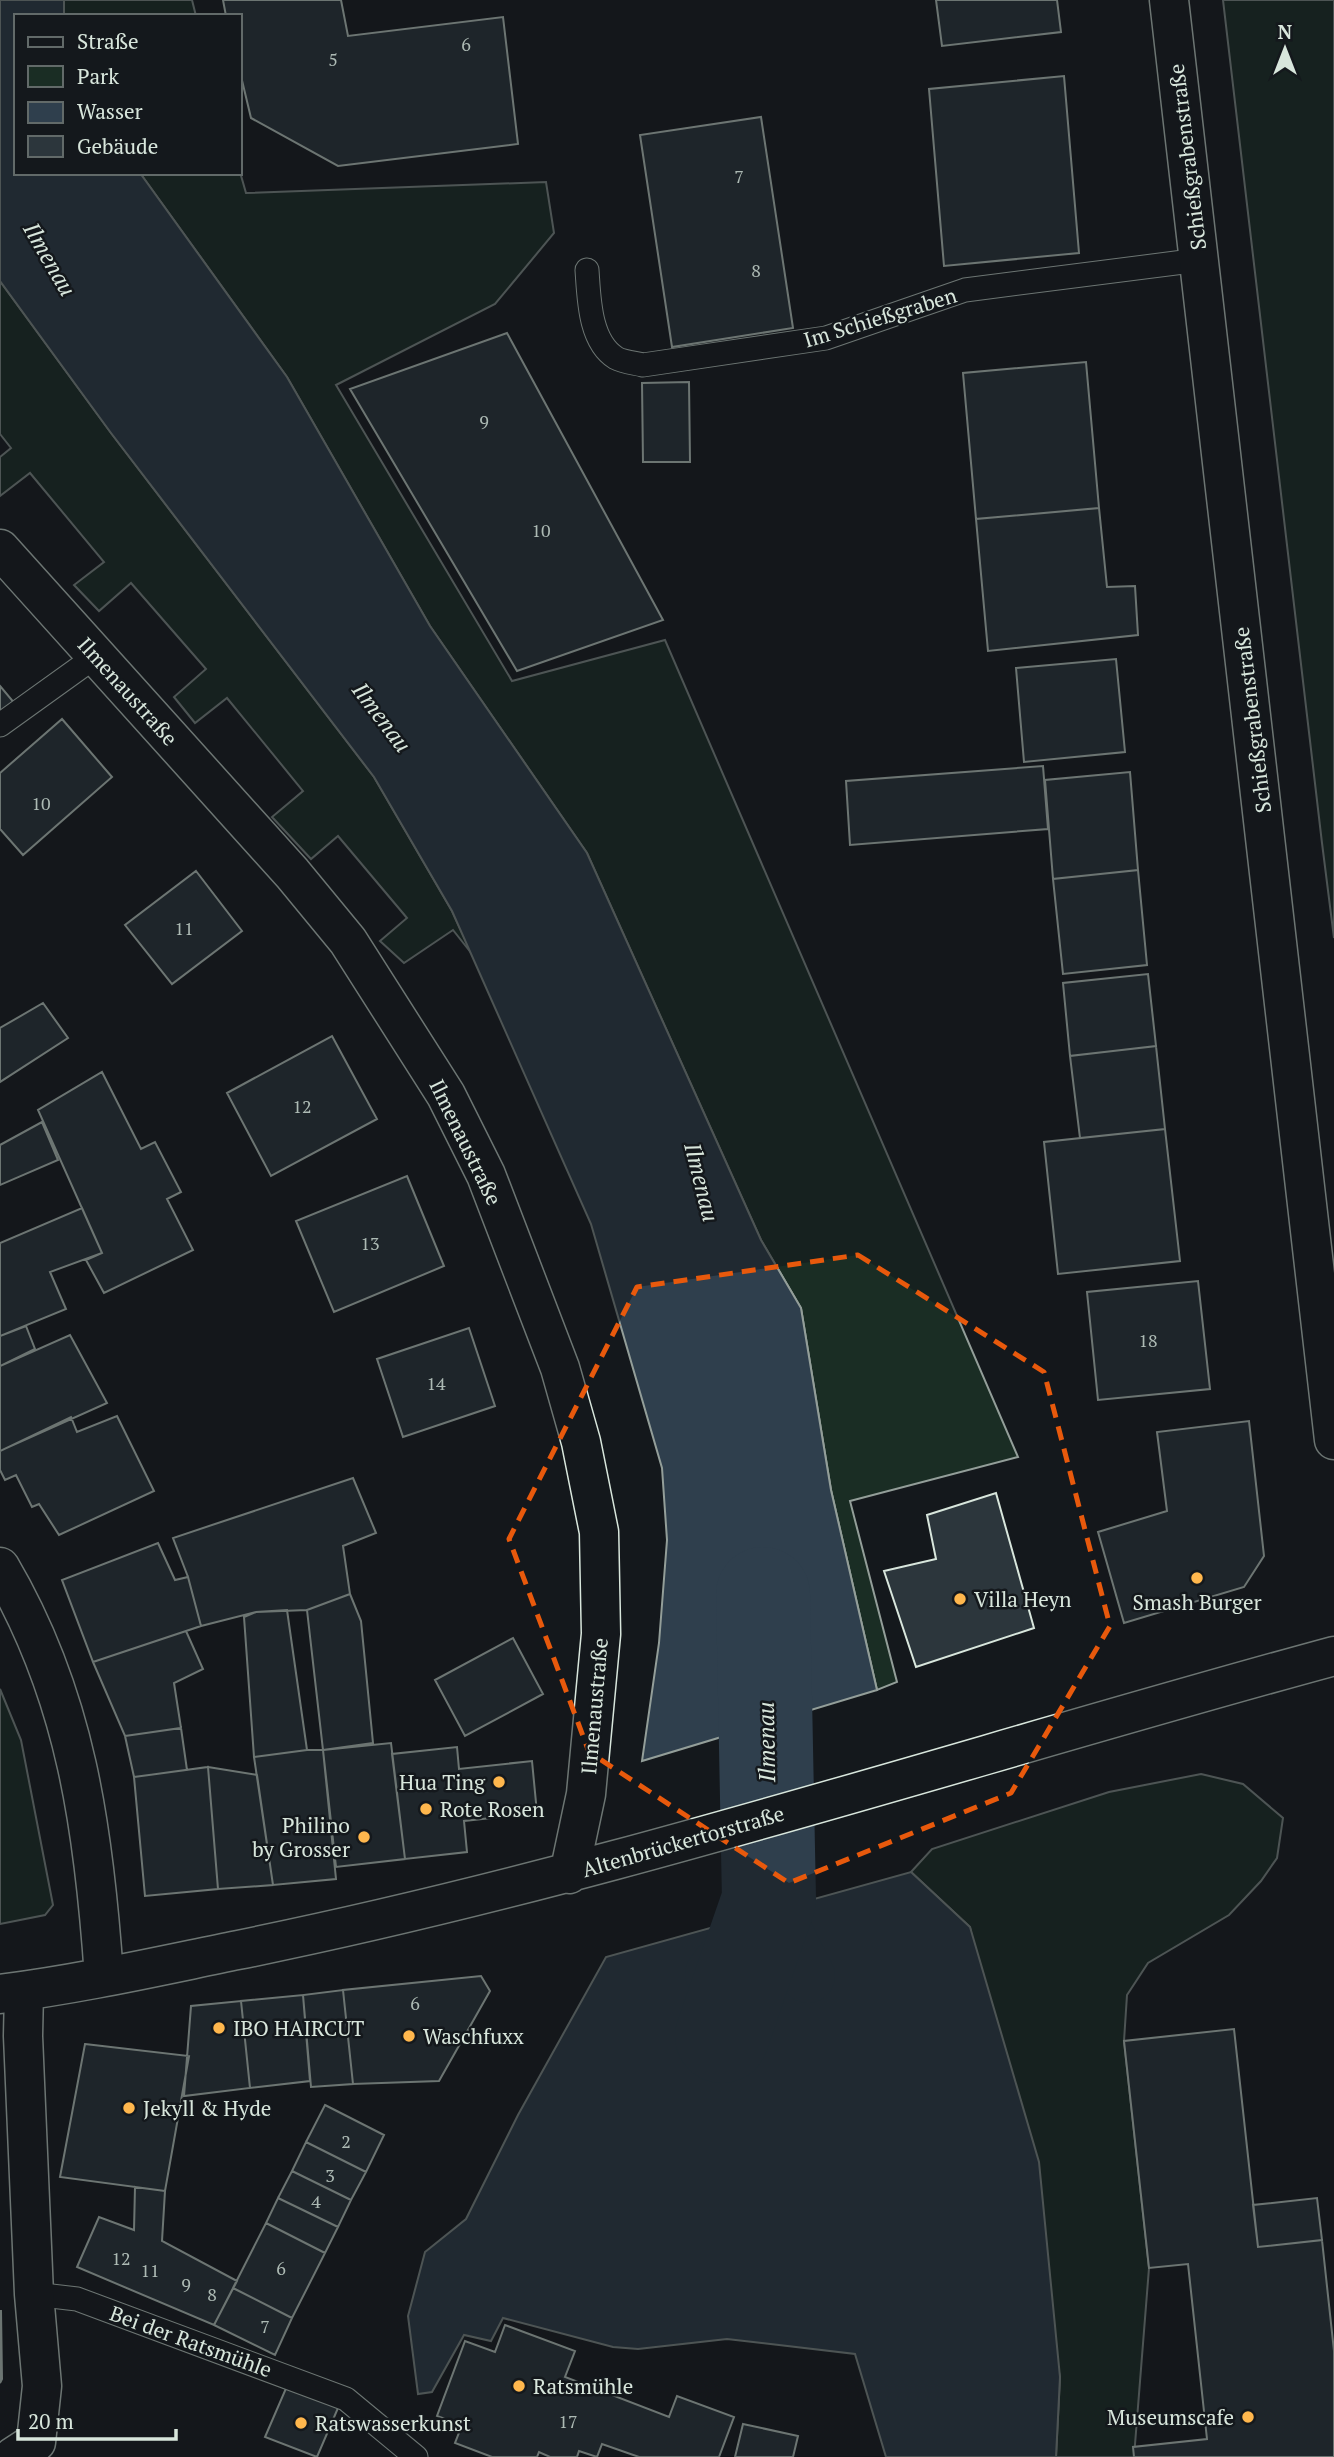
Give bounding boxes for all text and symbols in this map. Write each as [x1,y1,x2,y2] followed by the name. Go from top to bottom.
[14,14,242,175] legend
[1250,14,1320,84] north arrow
[1278,19,1293,44] text: N
[77,27,139,55] text: Straße
[461,32,471,56] house number: 6
[328,47,338,71] house number: 5
[77,62,119,90] text: Park
[1162,62,1212,252] street label: Schießgrabenstraße
[77,97,143,125] text: Wasser
[77,132,158,160] text: Gebäude
[734,164,744,188] house number: 7
[16,215,84,302] water label: Ilmenau
[751,258,761,282] house number: 8
[800,280,960,354] street label: Im Schießgraben
[479,409,489,433] house number: 9
[531,518,551,542] house number: 10
[1227,625,1277,815] street label: Schießgrabenstraße
[72,631,184,751] street label: Ilmenaustraße
[345,675,419,759] water label: Ilmenau
[31,791,51,815] house number: 10
[174,916,194,940] house number: 11
[423,1074,509,1210] street label: Ilmenaustraße
[292,1094,312,1118] house number: 12
[677,1138,727,1225] water label: Ilmenau
[360,1231,380,1255] house number: 13
[1138,1328,1158,1352] house number: 18
[426,1371,446,1395] house number: 14
[1189,1570,1205,1586] marker: Smash Burger
[974,1585,1072,1613] place label: Villa Heyn
[1132,1588,1262,1616] place label: Smash Burger
[952,1591,968,1607] marker: Villa Heyn
[574,1637,614,1775] street label: Ilmenaustraße
[750,1701,782,1784] water label: Ilmenau
[399,1768,486,1796] place label: Hua Ting
[491,1774,507,1790] marker: Hua Ting
[440,1795,545,1823] place label: Rote Rosen
[579,1799,787,1883] street label: Altenbrückertorstraße
[418,1801,434,1817] marker: Rote Rosen
[252,1811,350,1863] place label: Philino by Grosser
[356,1829,372,1845] marker: Philino by Grosser
[410,1991,420,2015] house number: 6
[233,2014,364,2042] place label: IBO HAIRCUT
[211,2020,227,2036] marker: IBO HAIRCUT
[423,2022,524,2050] place label: Waschfuxx
[401,2028,417,2044] marker: Waschfuxx
[143,2094,271,2122] place label: Jekyll & Hyde
[121,2100,137,2116] marker: Jekyll & Hyde
[341,2129,351,2153] house number: 2
[325,2163,335,2187] house number: 3
[311,2189,321,2213] house number: 4
[111,2246,131,2270] house number: 12
[276,2256,286,2280] house number: 6
[140,2258,160,2282] house number: 11
[181,2272,191,2296] house number: 9
[207,2282,217,2306] house number: 8
[106,2299,276,2383] street label: Bei der Ratsmühle
[260,2314,270,2338] house number: 7
[533,2372,633,2400] place label: Ratsmühle
[511,2378,527,2394] marker: Ratsmühle
[18,2398,175,2442] scale bar
[1107,2403,1234,2431] place label: Museumscafe
[28,2407,74,2435] text: 20 m
[315,2409,471,2437] place label: Ratswasserkunst
[558,2409,578,2433] house number: 17
[1240,2409,1256,2425] marker: Museumscafe
[293,2415,309,2431] marker: Ratswasserkunst

